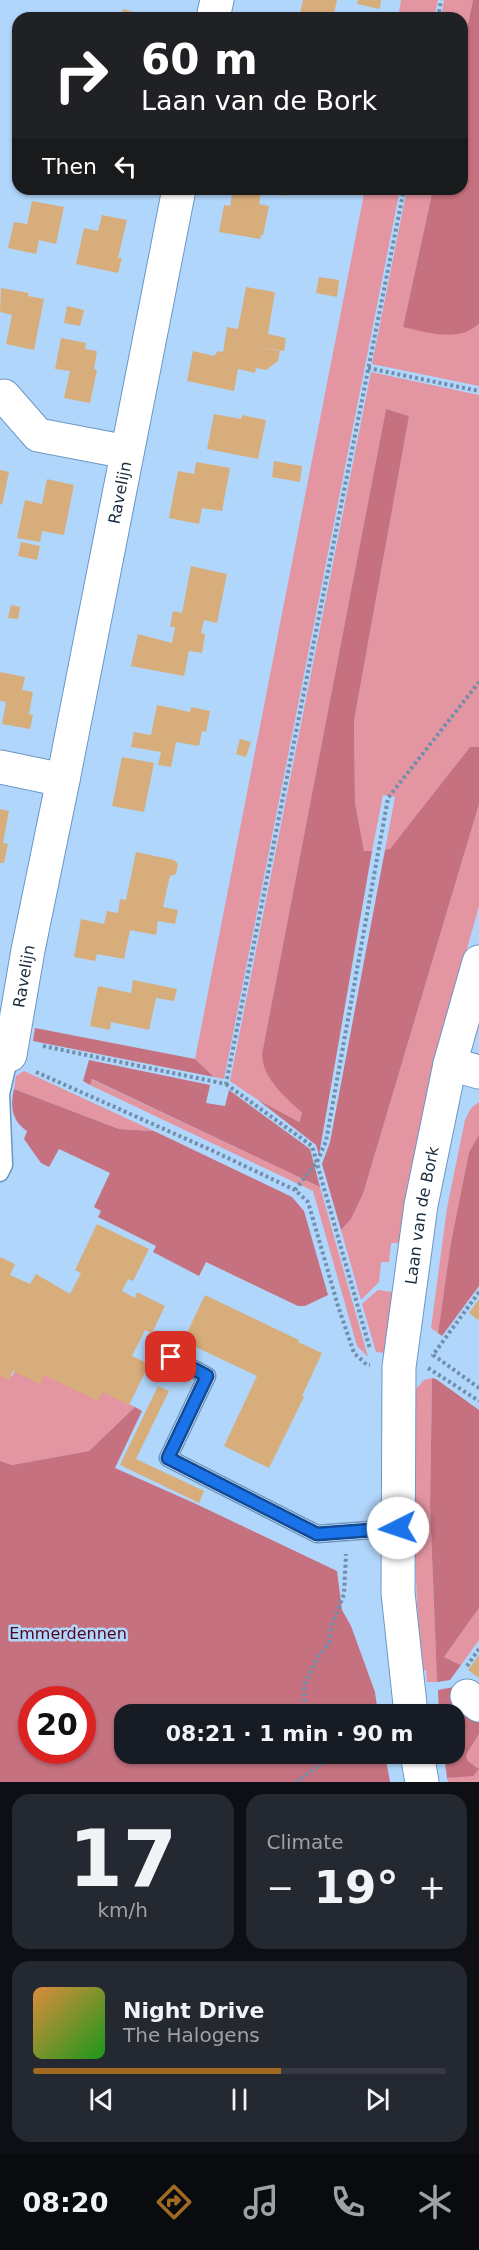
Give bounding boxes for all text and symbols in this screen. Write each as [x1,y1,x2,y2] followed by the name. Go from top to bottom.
[141,35,258,84] text: 60 m
[42,36,120,114] icon: right
[141,85,377,116] text: Laan van de Bork
[109,150,142,183] icon: left
[42,154,97,179] text: Then
[104,460,135,526] street label: Ravelijn
[9,943,38,1009] street label: Ravelijn
[401,1144,443,1286] street label: Laan van de Bork
[145,1331,196,1382] pin
[154,1340,187,1373] icon: arrive
[366,1496,430,1560] position arrow
[9,1624,127,1643] park label: Emmerdennen
[18,1686,96,1764] speed limit sign: 20
[166,1721,413,1746] text: 08:21 · 1 min · 90 m
[68,1814,177,1904] text: 17
[267,1830,343,1854] text: Climate
[314,1861,399,1914] text: 19°
[267,1868,294,1907] text: −
[418,1868,446,1907] text: +
[98,1898,148,1922] text: km/h
[123,1998,264,2023] text: Night Drive
[123,2023,260,2047] text: The Halogens
[85,2083,118,2116] icon: previous
[223,2083,256,2116] icon: pause
[361,2083,394,2116] icon: next
[153,2181,195,2223] icon: directions
[240,2181,282,2223] icon: music
[327,2181,369,2223] icon: phone
[414,2181,456,2223] icon: climate
[23,2187,108,2218] text: 08:20

